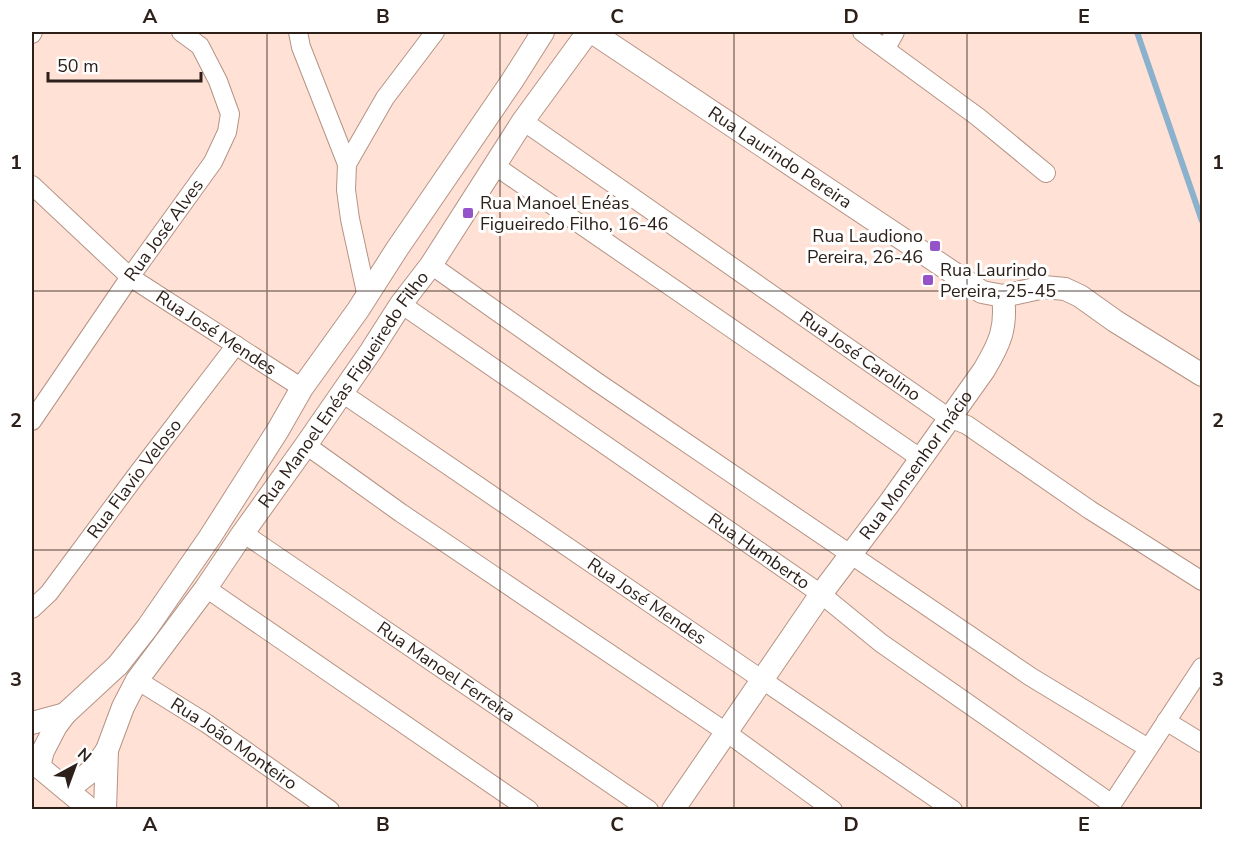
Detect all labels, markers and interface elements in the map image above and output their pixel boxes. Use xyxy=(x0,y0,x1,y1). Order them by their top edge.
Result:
text: A xyxy=(143,3,158,30)
text: B xyxy=(376,3,390,30)
text: C xyxy=(610,3,624,30)
text: D xyxy=(843,3,859,30)
text: E xyxy=(1078,3,1090,30)
scale bar xyxy=(48,45,201,83)
text: 50 m xyxy=(57,54,99,78)
street label: Rua Laurindo Pereira xyxy=(703,101,857,214)
text: 1 xyxy=(10,149,22,176)
text: 1 xyxy=(1212,149,1224,176)
street label: Rua José Alves xyxy=(119,174,209,286)
place label: Rua Manoel Enéas Figueiredo Filho, 16-46 xyxy=(480,191,668,236)
marker: Rua Manoel Enéas Figueiredo Filho, 16-46 xyxy=(461,206,475,220)
place label: Rua Laudiono Pereira, 26-46 xyxy=(807,224,923,269)
marker: Rua Laudiono Pereira, 26-46 xyxy=(928,239,942,253)
place label: Rua Laurindo Pereira, 25-45 xyxy=(940,258,1056,303)
street label: Rua Manoel Enéas Figueiredo Filho xyxy=(253,266,434,513)
marker: Rua Laurindo Pereira, 25-45 xyxy=(921,273,935,287)
street label: Rua José Mendes xyxy=(151,285,281,380)
street label: Rua José Carolino xyxy=(795,305,925,407)
street label: Rua Monsenhor Inácio xyxy=(854,385,978,545)
text: 2 xyxy=(10,407,22,434)
text: 2 xyxy=(1212,407,1224,434)
street label: Rua Flavio Veloso xyxy=(81,414,187,543)
street label: Rua Humberto xyxy=(703,508,815,595)
street label: Rua José Mendes xyxy=(583,552,711,650)
street label: Rua Manoel Ferreira xyxy=(372,616,520,727)
text: 3 xyxy=(10,666,22,693)
text: 3 xyxy=(1212,666,1224,693)
street label: Rua João Monteiro xyxy=(166,692,302,795)
north arrow xyxy=(45,736,105,796)
text: N xyxy=(72,743,96,768)
text: A xyxy=(143,811,158,838)
text: B xyxy=(376,811,390,838)
text: C xyxy=(610,811,624,838)
text: D xyxy=(843,811,859,838)
text: E xyxy=(1078,811,1090,838)

